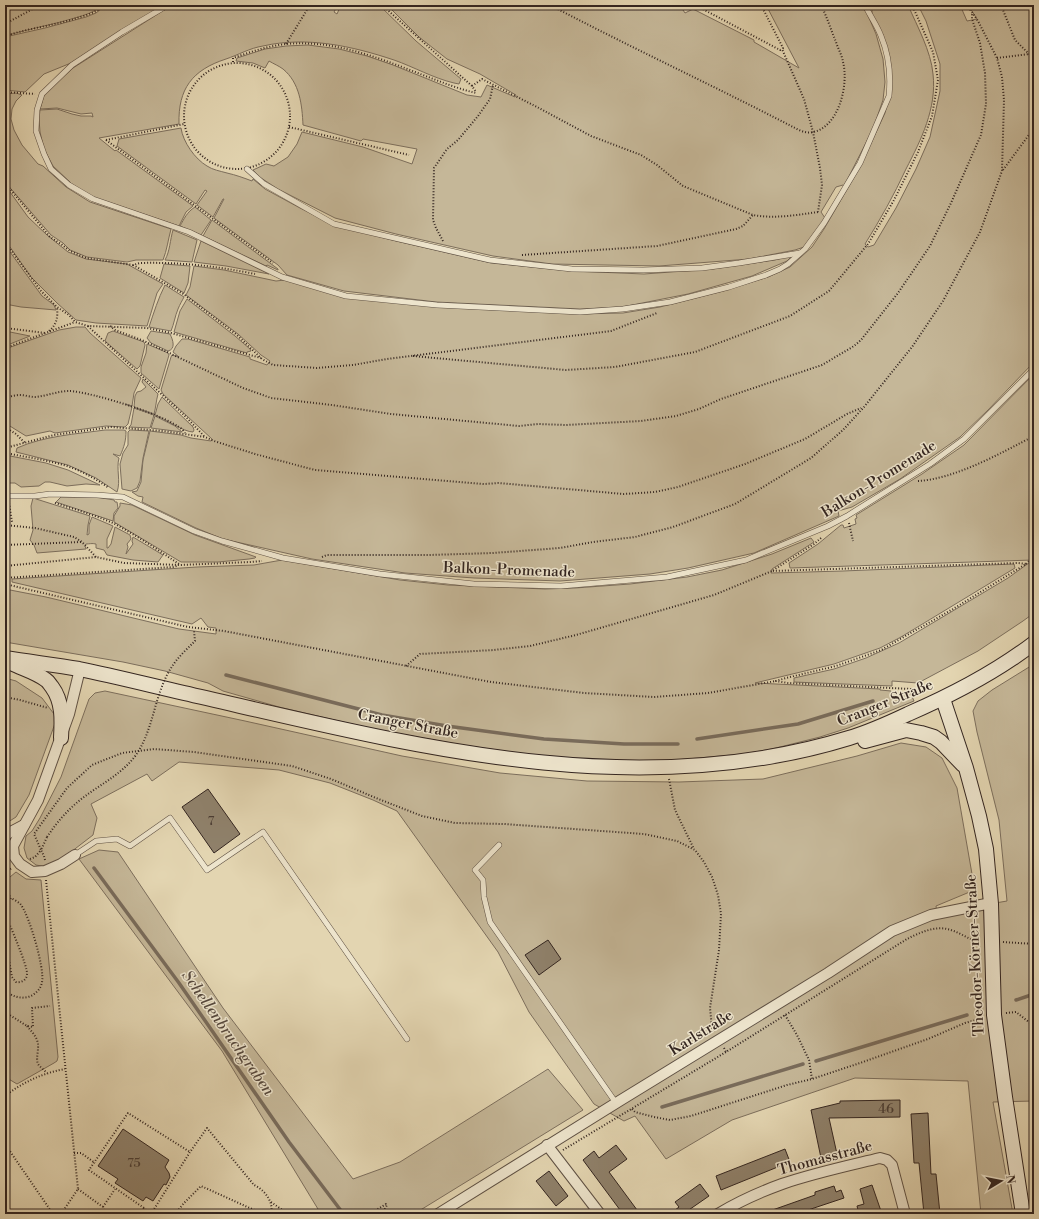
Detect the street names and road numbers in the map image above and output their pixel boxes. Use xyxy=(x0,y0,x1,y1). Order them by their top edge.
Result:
street label: Balkon-Promenade xyxy=(817,436,940,523)
street label: Balkon-Promenade xyxy=(442,558,575,582)
street label: Cranger Straße xyxy=(834,675,936,731)
street label: Cranger Straße xyxy=(356,705,460,743)
street label: Theodor-Körner-Straße xyxy=(961,874,989,1036)
street label: Karlstraße xyxy=(666,1006,736,1060)
street label: Thomasstraße xyxy=(776,1136,874,1180)

